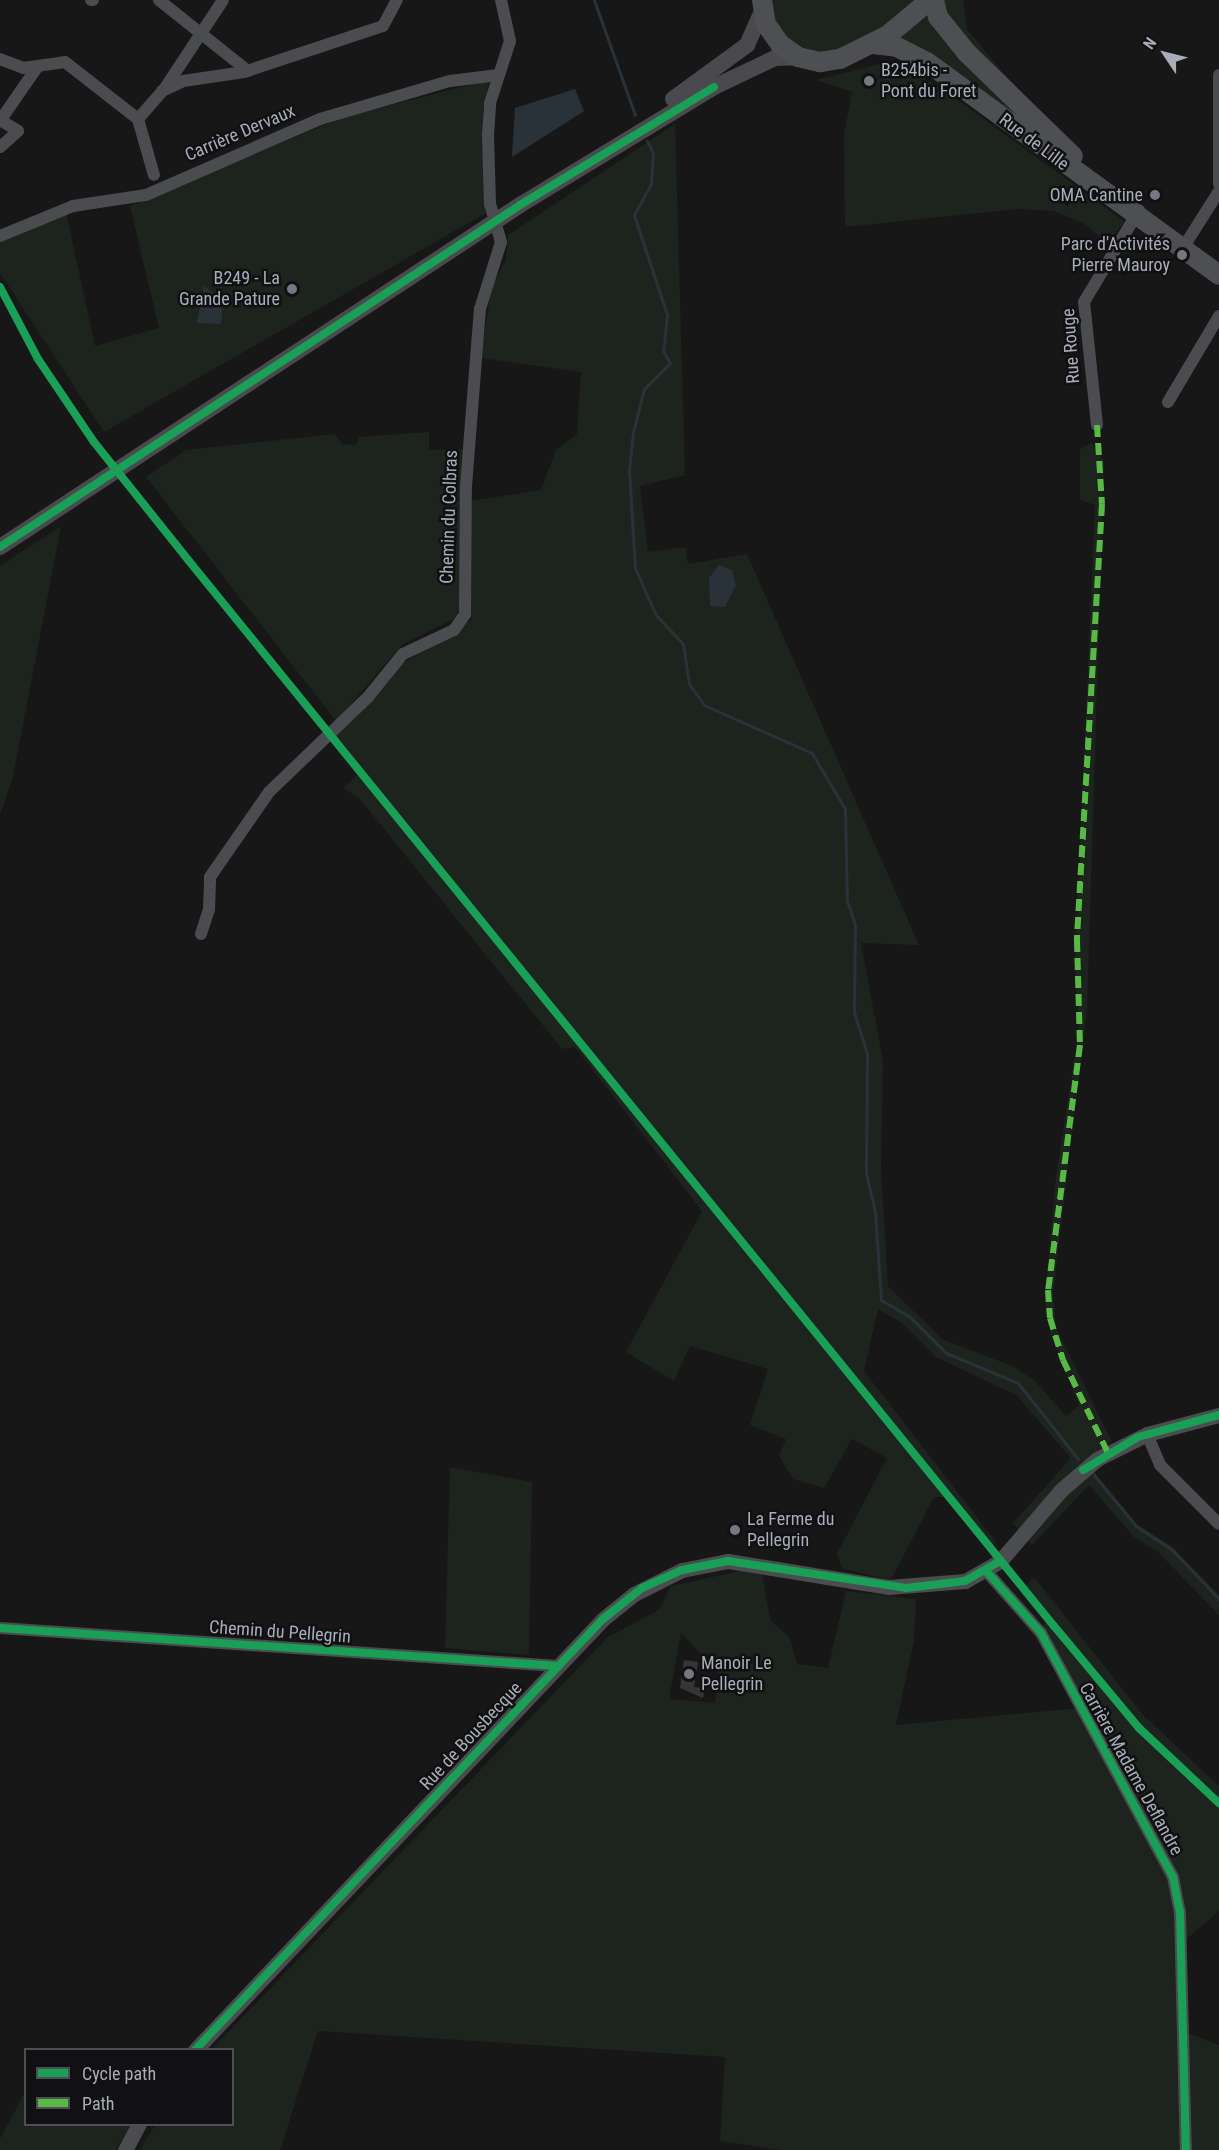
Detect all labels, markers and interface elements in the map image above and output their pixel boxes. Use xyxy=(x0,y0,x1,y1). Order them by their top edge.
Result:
north arrow xyxy=(1135,24,1195,84)
text: N xyxy=(1139,34,1160,53)
place label: B254bis - Pont du Foret xyxy=(881,60,976,103)
marker: B254bis - Pont du Foret xyxy=(862,74,876,88)
street label: Carrière Dervaux xyxy=(182,100,298,166)
street label: Rue de Lille xyxy=(995,109,1073,175)
place label: OMA Cantine xyxy=(1050,184,1143,206)
marker: OMA Cantine xyxy=(1148,188,1162,202)
place label: Parc d'Activités Pierre Mauroy xyxy=(1061,234,1170,276)
marker: Parc d'Activités Pierre Mauroy xyxy=(1175,248,1189,262)
place label: B249 - La Grande Pature xyxy=(179,268,280,310)
marker: B249 - La Grande Pature xyxy=(285,282,299,296)
street label: Rue Rouge xyxy=(1058,308,1084,384)
street label: Chemin du Colbras xyxy=(436,450,462,584)
place label: La Ferme du Pellegrin xyxy=(747,1509,834,1552)
marker: La Ferme du Pellegrin xyxy=(728,1523,742,1537)
street label: Chemin du Pellegrin xyxy=(209,1616,351,1648)
place label: Manoir Le Pellegrin xyxy=(701,1653,772,1696)
marker: Manoir Le Pellegrin xyxy=(682,1667,696,1681)
street label: Rue de Bousbecque xyxy=(415,1677,527,1795)
street label: Carrière Madame Deflandre xyxy=(1075,1679,1187,1859)
legend xyxy=(24,2048,234,2126)
text: Cycle path xyxy=(82,2063,156,2084)
text: Path xyxy=(82,2093,115,2114)

